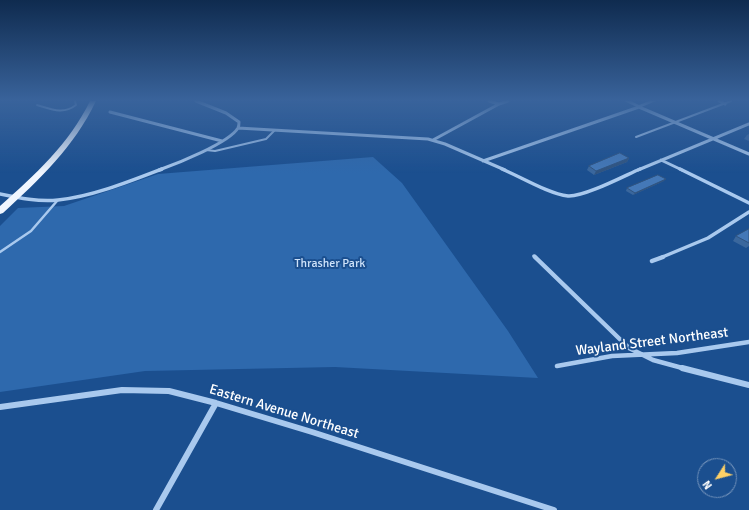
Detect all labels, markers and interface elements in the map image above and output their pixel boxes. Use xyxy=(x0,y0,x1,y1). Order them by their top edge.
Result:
park label: Thrasher Park xyxy=(295,257,365,271)
street label: Wayland Street Northeast xyxy=(575,324,729,360)
street label: Eastern Avenue Northeast xyxy=(207,381,361,443)
north arrow xyxy=(697,458,737,498)
text: N xyxy=(700,478,715,492)

